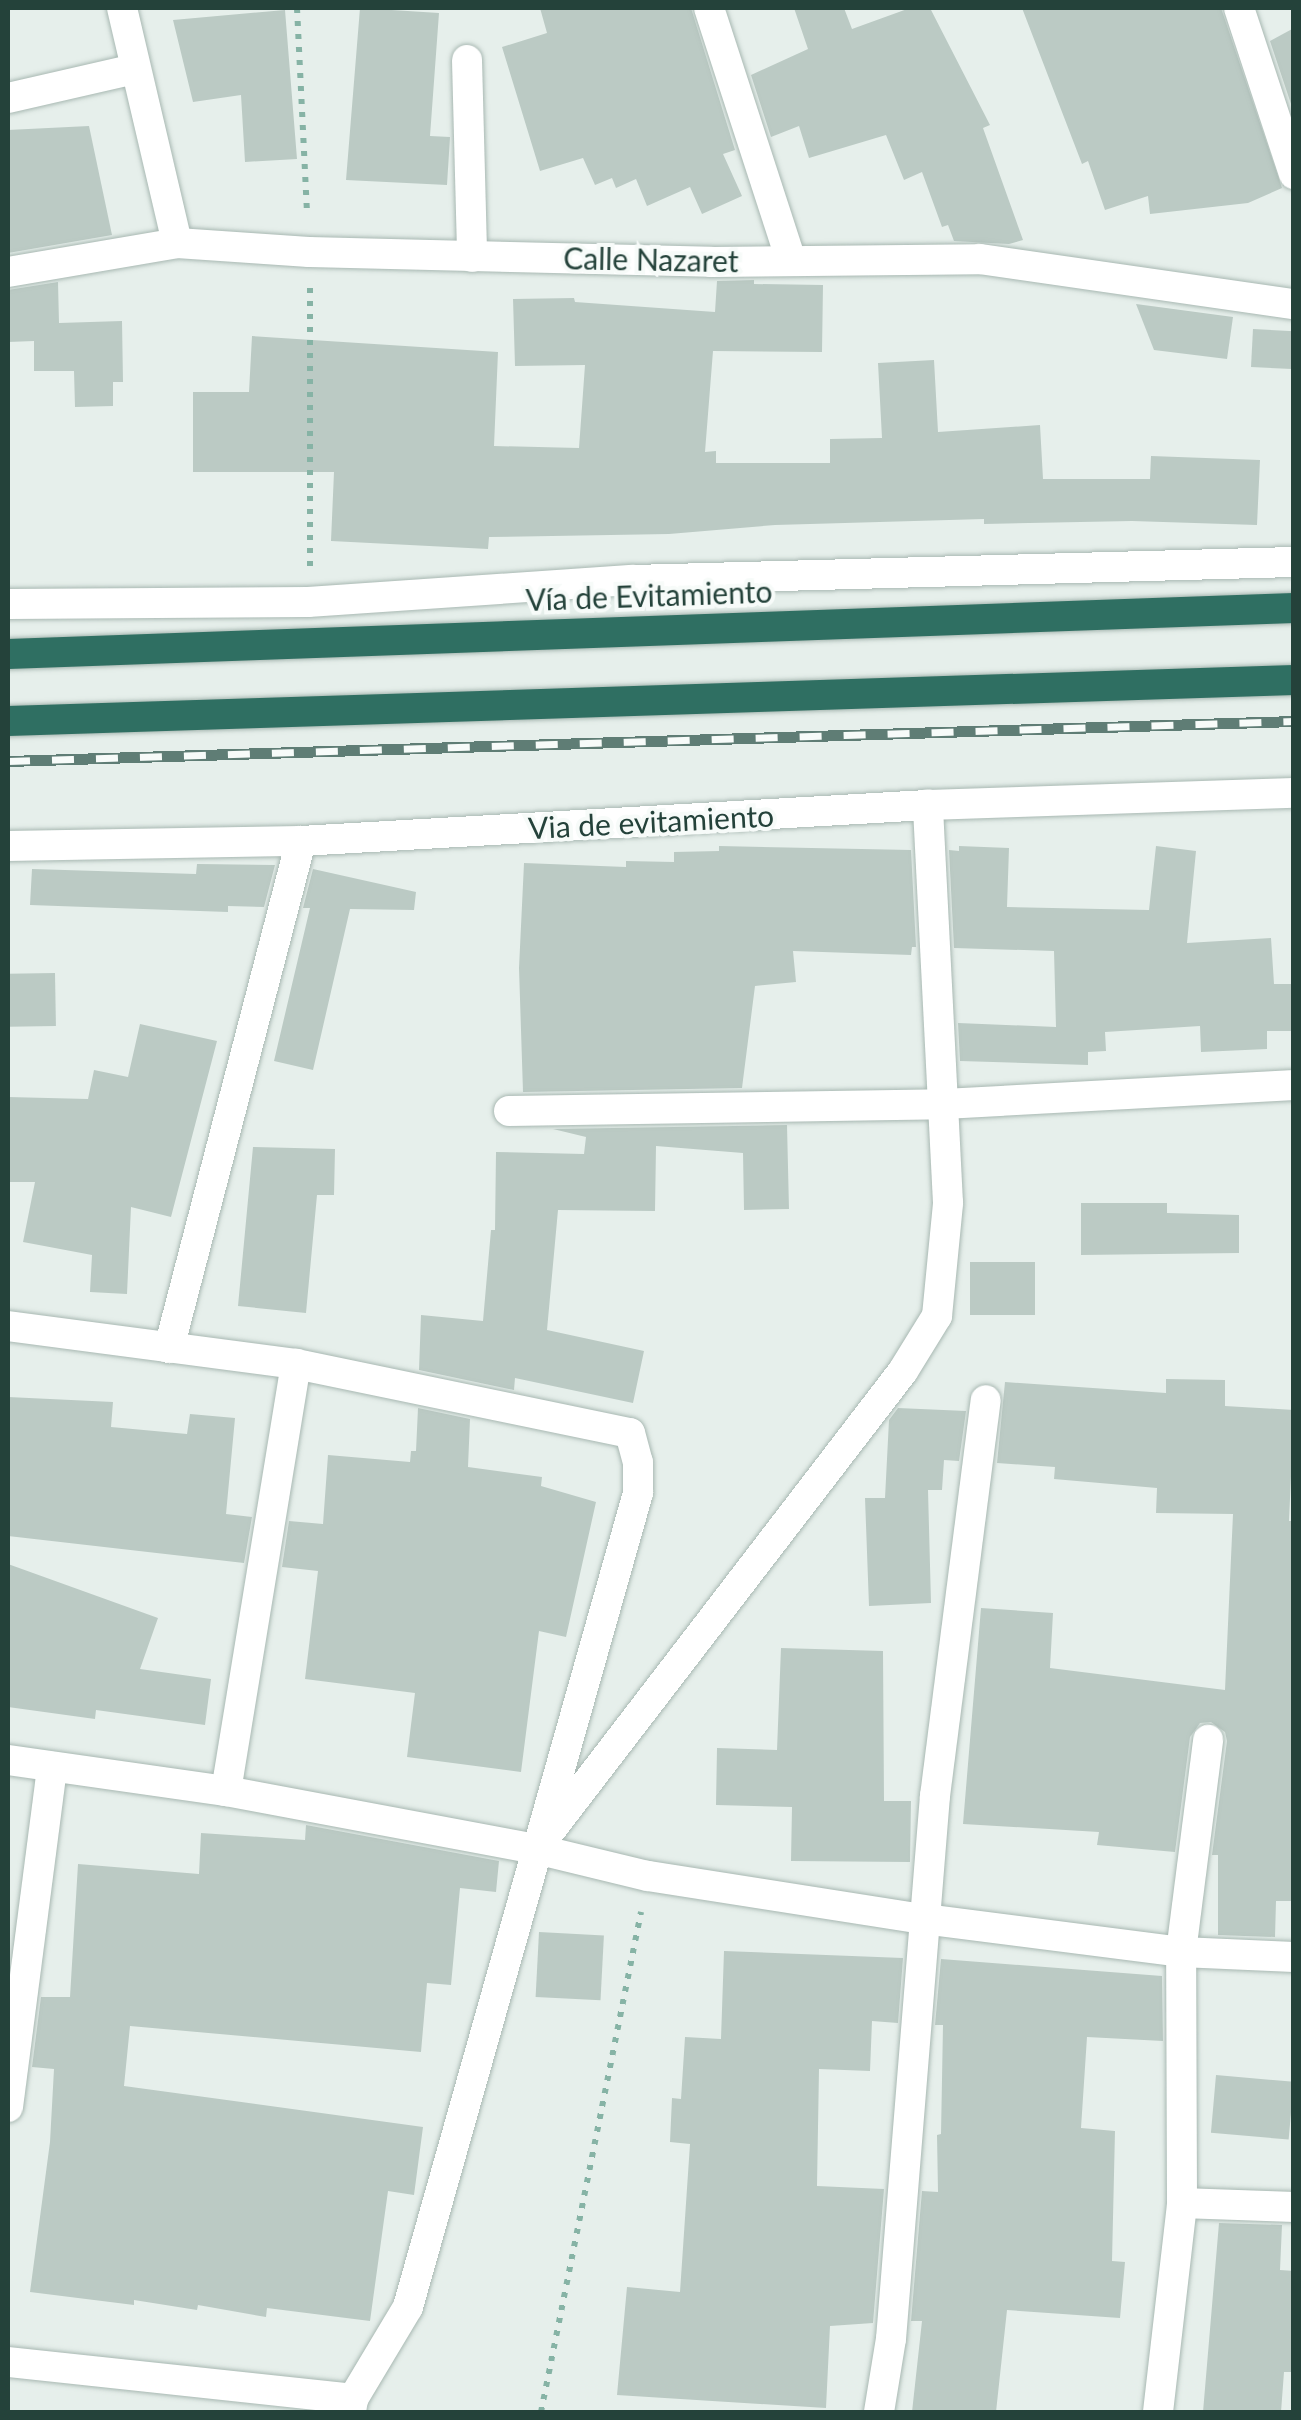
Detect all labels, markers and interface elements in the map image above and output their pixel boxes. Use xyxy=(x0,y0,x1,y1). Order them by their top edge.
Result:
street label: Calle Nazaret xyxy=(563,239,739,279)
street label: Vía de Evitamiento xyxy=(525,573,773,617)
street label: Via de evitamiento xyxy=(527,797,775,845)

